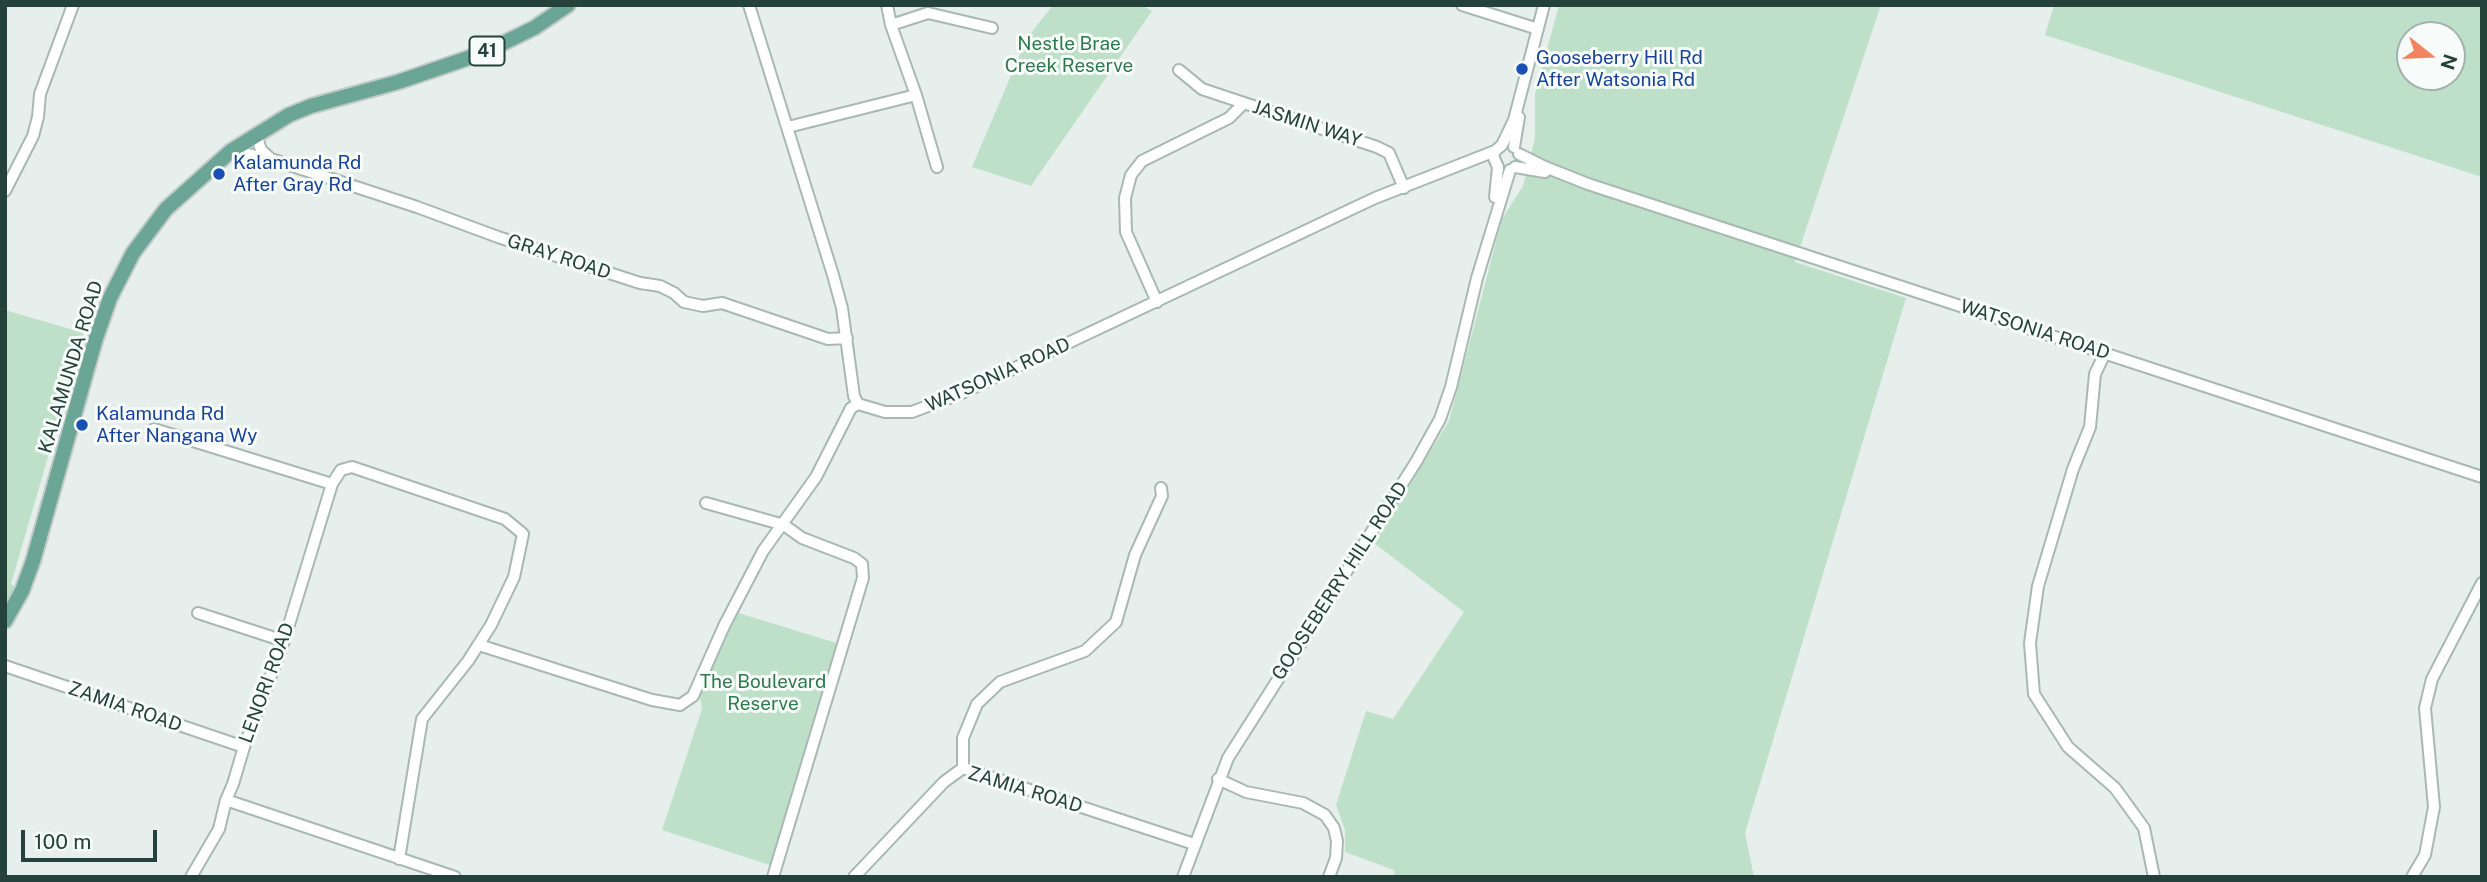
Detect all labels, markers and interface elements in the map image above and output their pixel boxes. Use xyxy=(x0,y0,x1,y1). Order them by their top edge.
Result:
north arrow xyxy=(2396,21,2466,91)
park label: Nestle Brae Creek Reserve xyxy=(1005,33,1133,77)
road number: 41 xyxy=(470,36,504,66)
place label: Gooseberry Hill Rd After Watsonia Rd xyxy=(1536,47,1703,91)
text: N xyxy=(2436,51,2462,72)
marker: Gooseberry Hill Rd After Watsonia Rd xyxy=(1514,61,1530,77)
street label: JASMIN WAY xyxy=(1250,96,1364,152)
place label: Kalamunda Rd After Gray Rd xyxy=(233,152,361,196)
marker: Kalamunda Rd After Gray Rd xyxy=(211,166,227,182)
street label: GRAY ROAD xyxy=(504,230,614,284)
street label: KALAMUNDA ROAD xyxy=(34,278,108,456)
street label: WATSONIA ROAD xyxy=(1957,295,2113,365)
street label: WATSONIA ROAD xyxy=(922,333,1074,417)
place label: Kalamunda Rd After Nangana Wy xyxy=(96,403,258,447)
marker: Kalamunda Rd After Nangana Wy xyxy=(74,417,90,433)
street label: GOOSEBERRY HILL ROAD xyxy=(1267,478,1413,684)
street label: LENORI ROAD xyxy=(235,620,299,746)
park label: The Boulevard Reserve xyxy=(700,671,826,715)
street label: ZAMIA ROAD xyxy=(65,677,185,737)
street label: ZAMIA ROAD xyxy=(965,762,1085,818)
scale bar xyxy=(24,816,161,860)
text: 100 m xyxy=(34,829,91,854)

